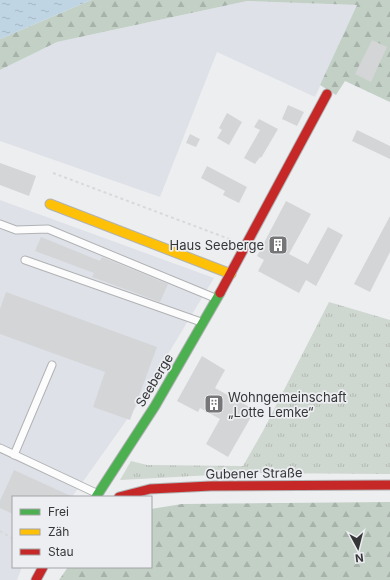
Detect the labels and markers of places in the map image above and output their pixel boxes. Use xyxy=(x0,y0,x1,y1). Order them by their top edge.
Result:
building icon: Haus Seeberge xyxy=(267,234,289,256)
place label: Haus Seeberge xyxy=(170,237,264,253)
place label: Wohngemeinschaft „Lotte Lemke“ xyxy=(228,389,347,420)
building icon: Wohngemeinschaft „Lotte Lemke“ xyxy=(203,393,225,415)

